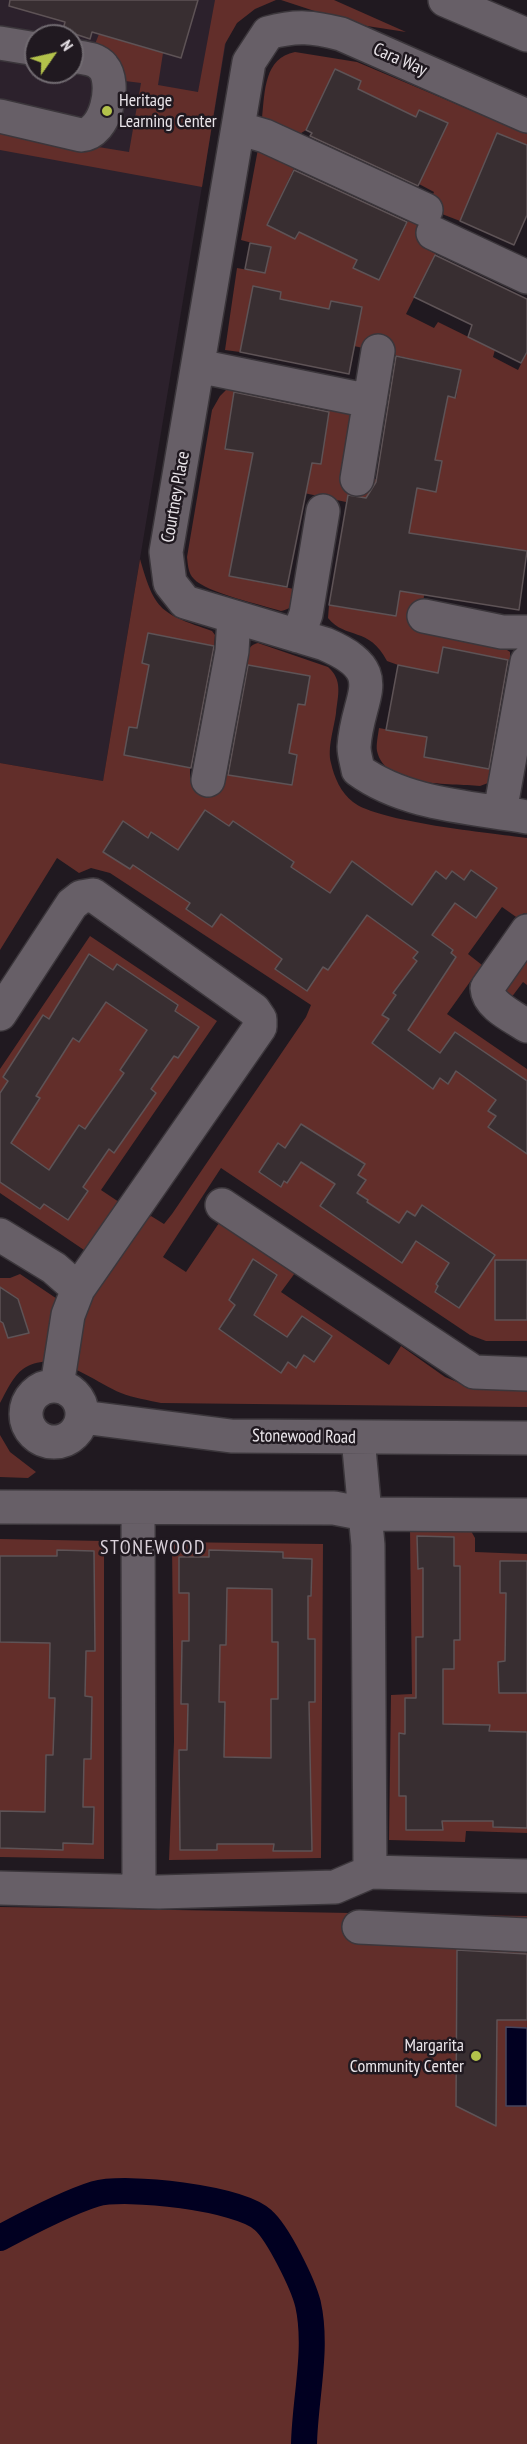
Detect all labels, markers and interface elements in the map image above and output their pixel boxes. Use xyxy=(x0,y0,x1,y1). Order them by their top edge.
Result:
north arrow xyxy=(24,24,84,84)
text: N xyxy=(57,36,78,54)
street label: Cara Way xyxy=(370,39,430,81)
place label: Heritage Learning Center xyxy=(119,90,217,132)
marker: Heritage Learning Center xyxy=(100,104,114,118)
street label: Courtney Place xyxy=(157,450,195,544)
street label: Stonewood Road xyxy=(252,1425,356,1449)
district label: STONEWOOD xyxy=(100,1536,206,1560)
place label: Margarita Community Center xyxy=(350,2035,464,2078)
marker: Margarita Community Center xyxy=(469,2049,483,2063)

